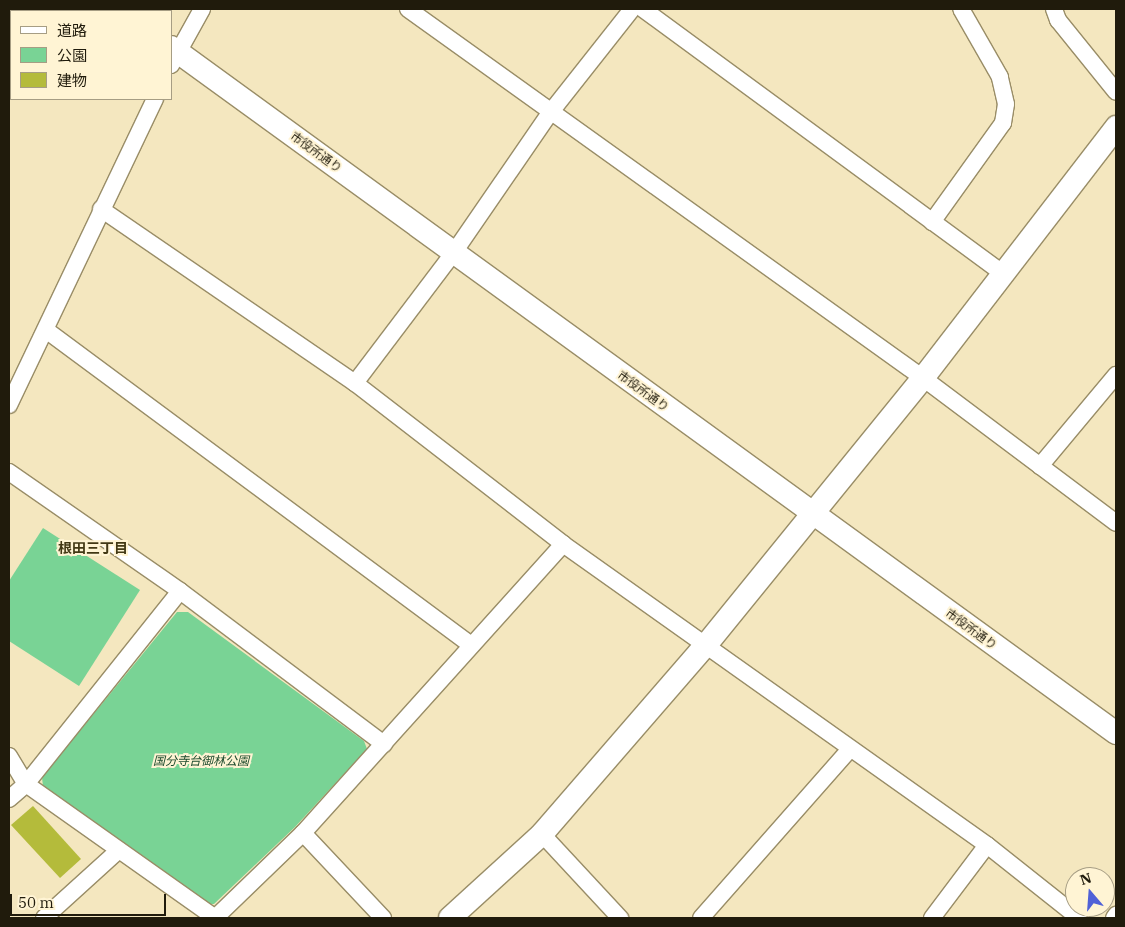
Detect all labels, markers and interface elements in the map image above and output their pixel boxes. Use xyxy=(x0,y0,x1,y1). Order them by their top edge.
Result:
legend xyxy=(10,10,172,100)
text: 道路 xyxy=(57,21,87,40)
text: 公園 xyxy=(57,46,87,65)
text: 建物 xyxy=(57,71,87,90)
street label: 市役所通り xyxy=(287,129,345,175)
street label: 市役所通り xyxy=(614,368,672,414)
district label: 根田三丁目 xyxy=(58,540,128,556)
street label: 市役所通り xyxy=(942,606,1000,652)
park label: 国分寺台御林公園 xyxy=(153,754,249,768)
north arrow xyxy=(1065,867,1115,917)
text: N xyxy=(1078,868,1094,889)
scale bar xyxy=(12,884,169,916)
text: 50 m xyxy=(18,893,54,912)

